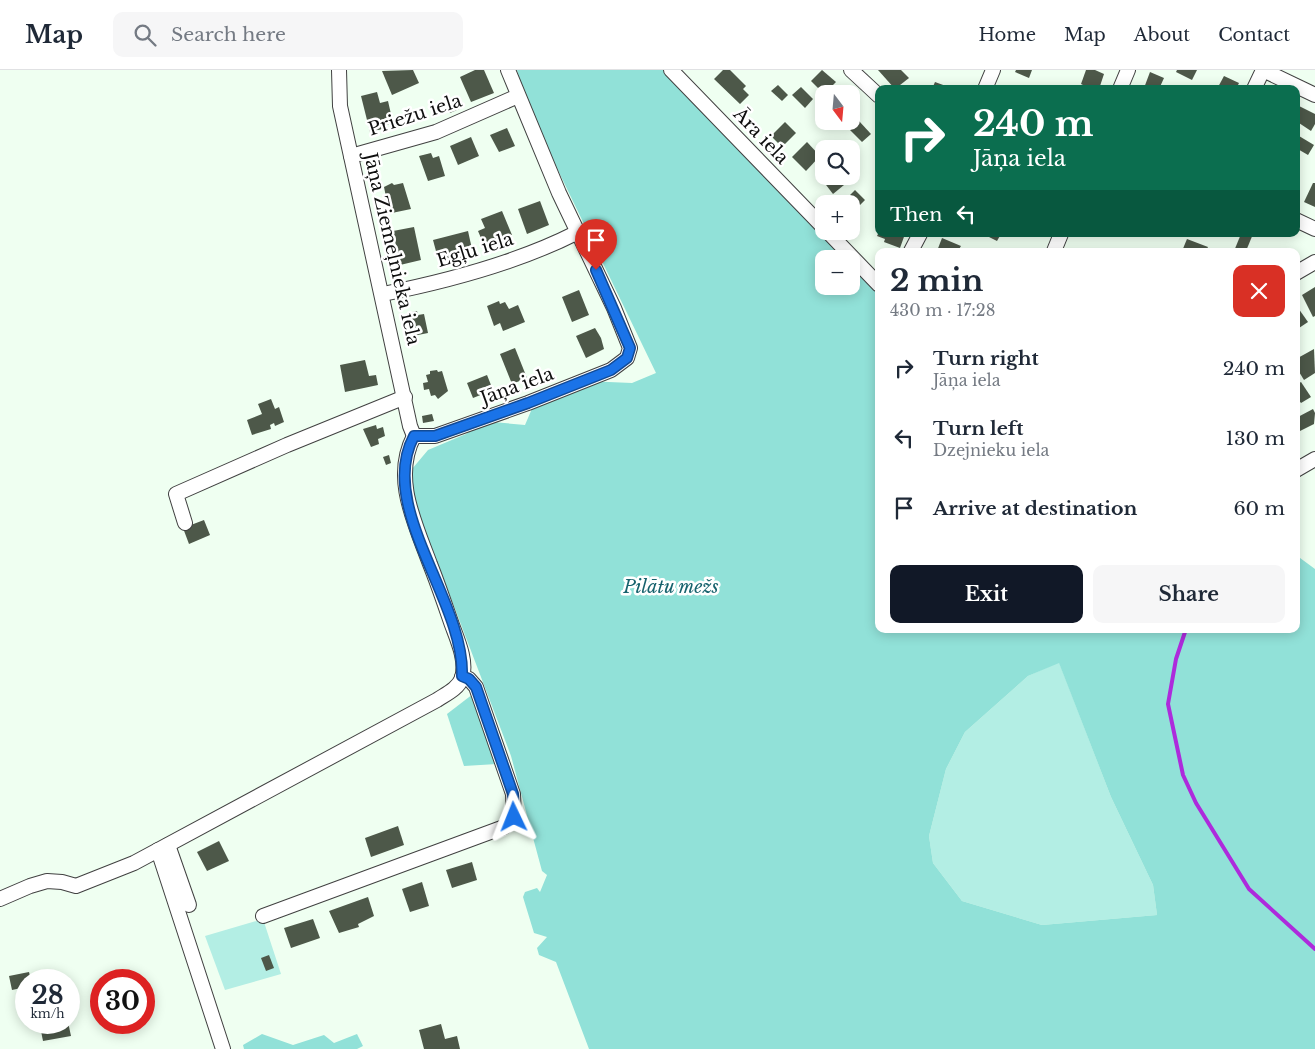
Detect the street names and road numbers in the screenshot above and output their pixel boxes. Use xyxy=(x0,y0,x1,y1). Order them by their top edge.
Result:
street label: Priežu iela xyxy=(366,90,465,140)
street label: Āra iela xyxy=(728,103,793,169)
street label: Jāņa Ziemeļnieka iela xyxy=(359,149,425,347)
street label: Egļu iela xyxy=(434,228,516,272)
street label: Jāņa iela xyxy=(476,363,557,410)

